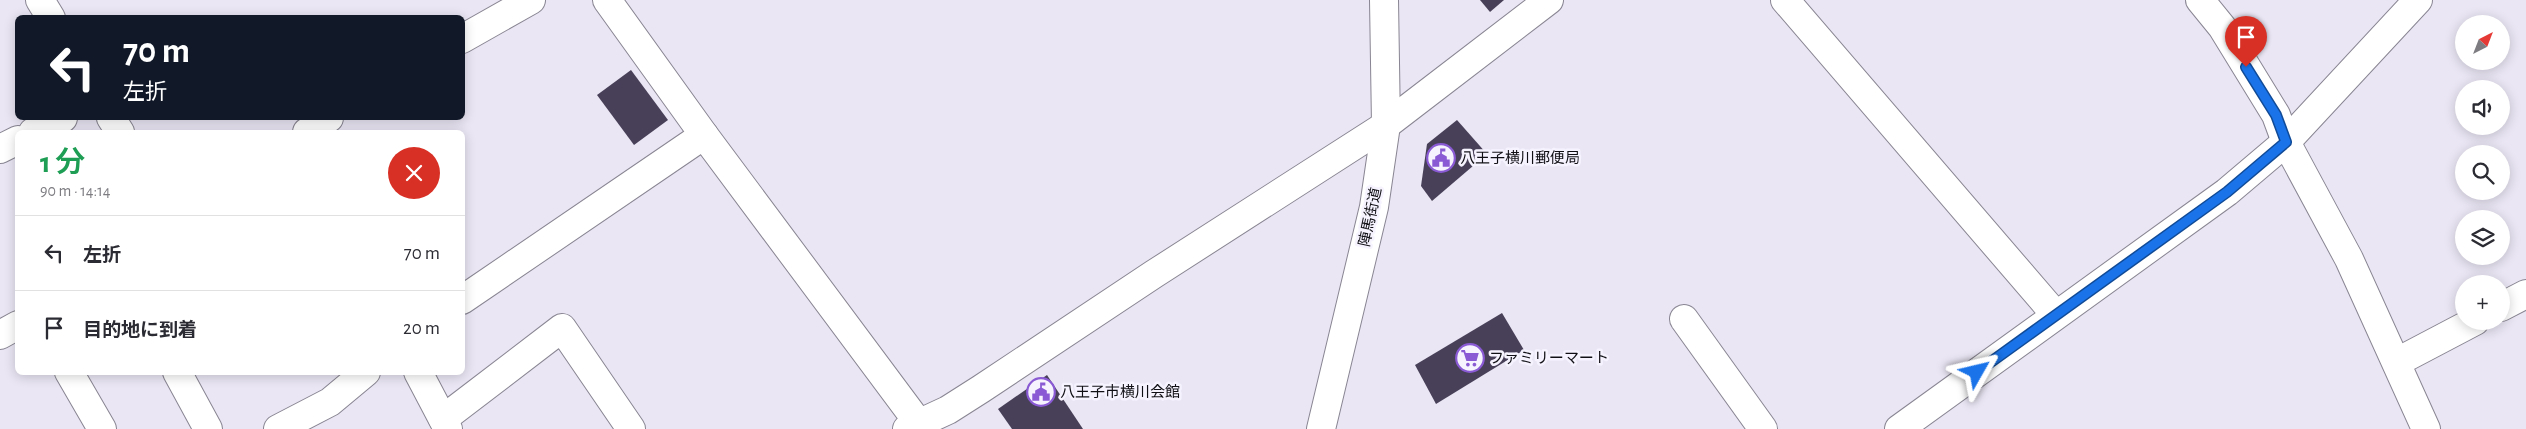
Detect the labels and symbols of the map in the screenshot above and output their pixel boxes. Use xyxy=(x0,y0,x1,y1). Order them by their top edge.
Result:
north arrow xyxy=(2455,15,2510,70)
pin xyxy=(2225,16,2267,67)
public building icon: 八王子横川郵便局 xyxy=(1426,143,1456,173)
place label: 八王子横川郵便局 xyxy=(1460,150,1580,166)
street label: 陣馬街道 xyxy=(1356,186,1384,248)
supermarket icon: ファミリーマート xyxy=(1455,343,1485,373)
position arrow xyxy=(1950,345,2002,397)
place label: ファミリーマート xyxy=(1489,351,1609,366)
public building icon: 八王子市横川会館 xyxy=(1026,377,1056,407)
place label: 八王子市横川会館 xyxy=(1060,384,1180,400)

